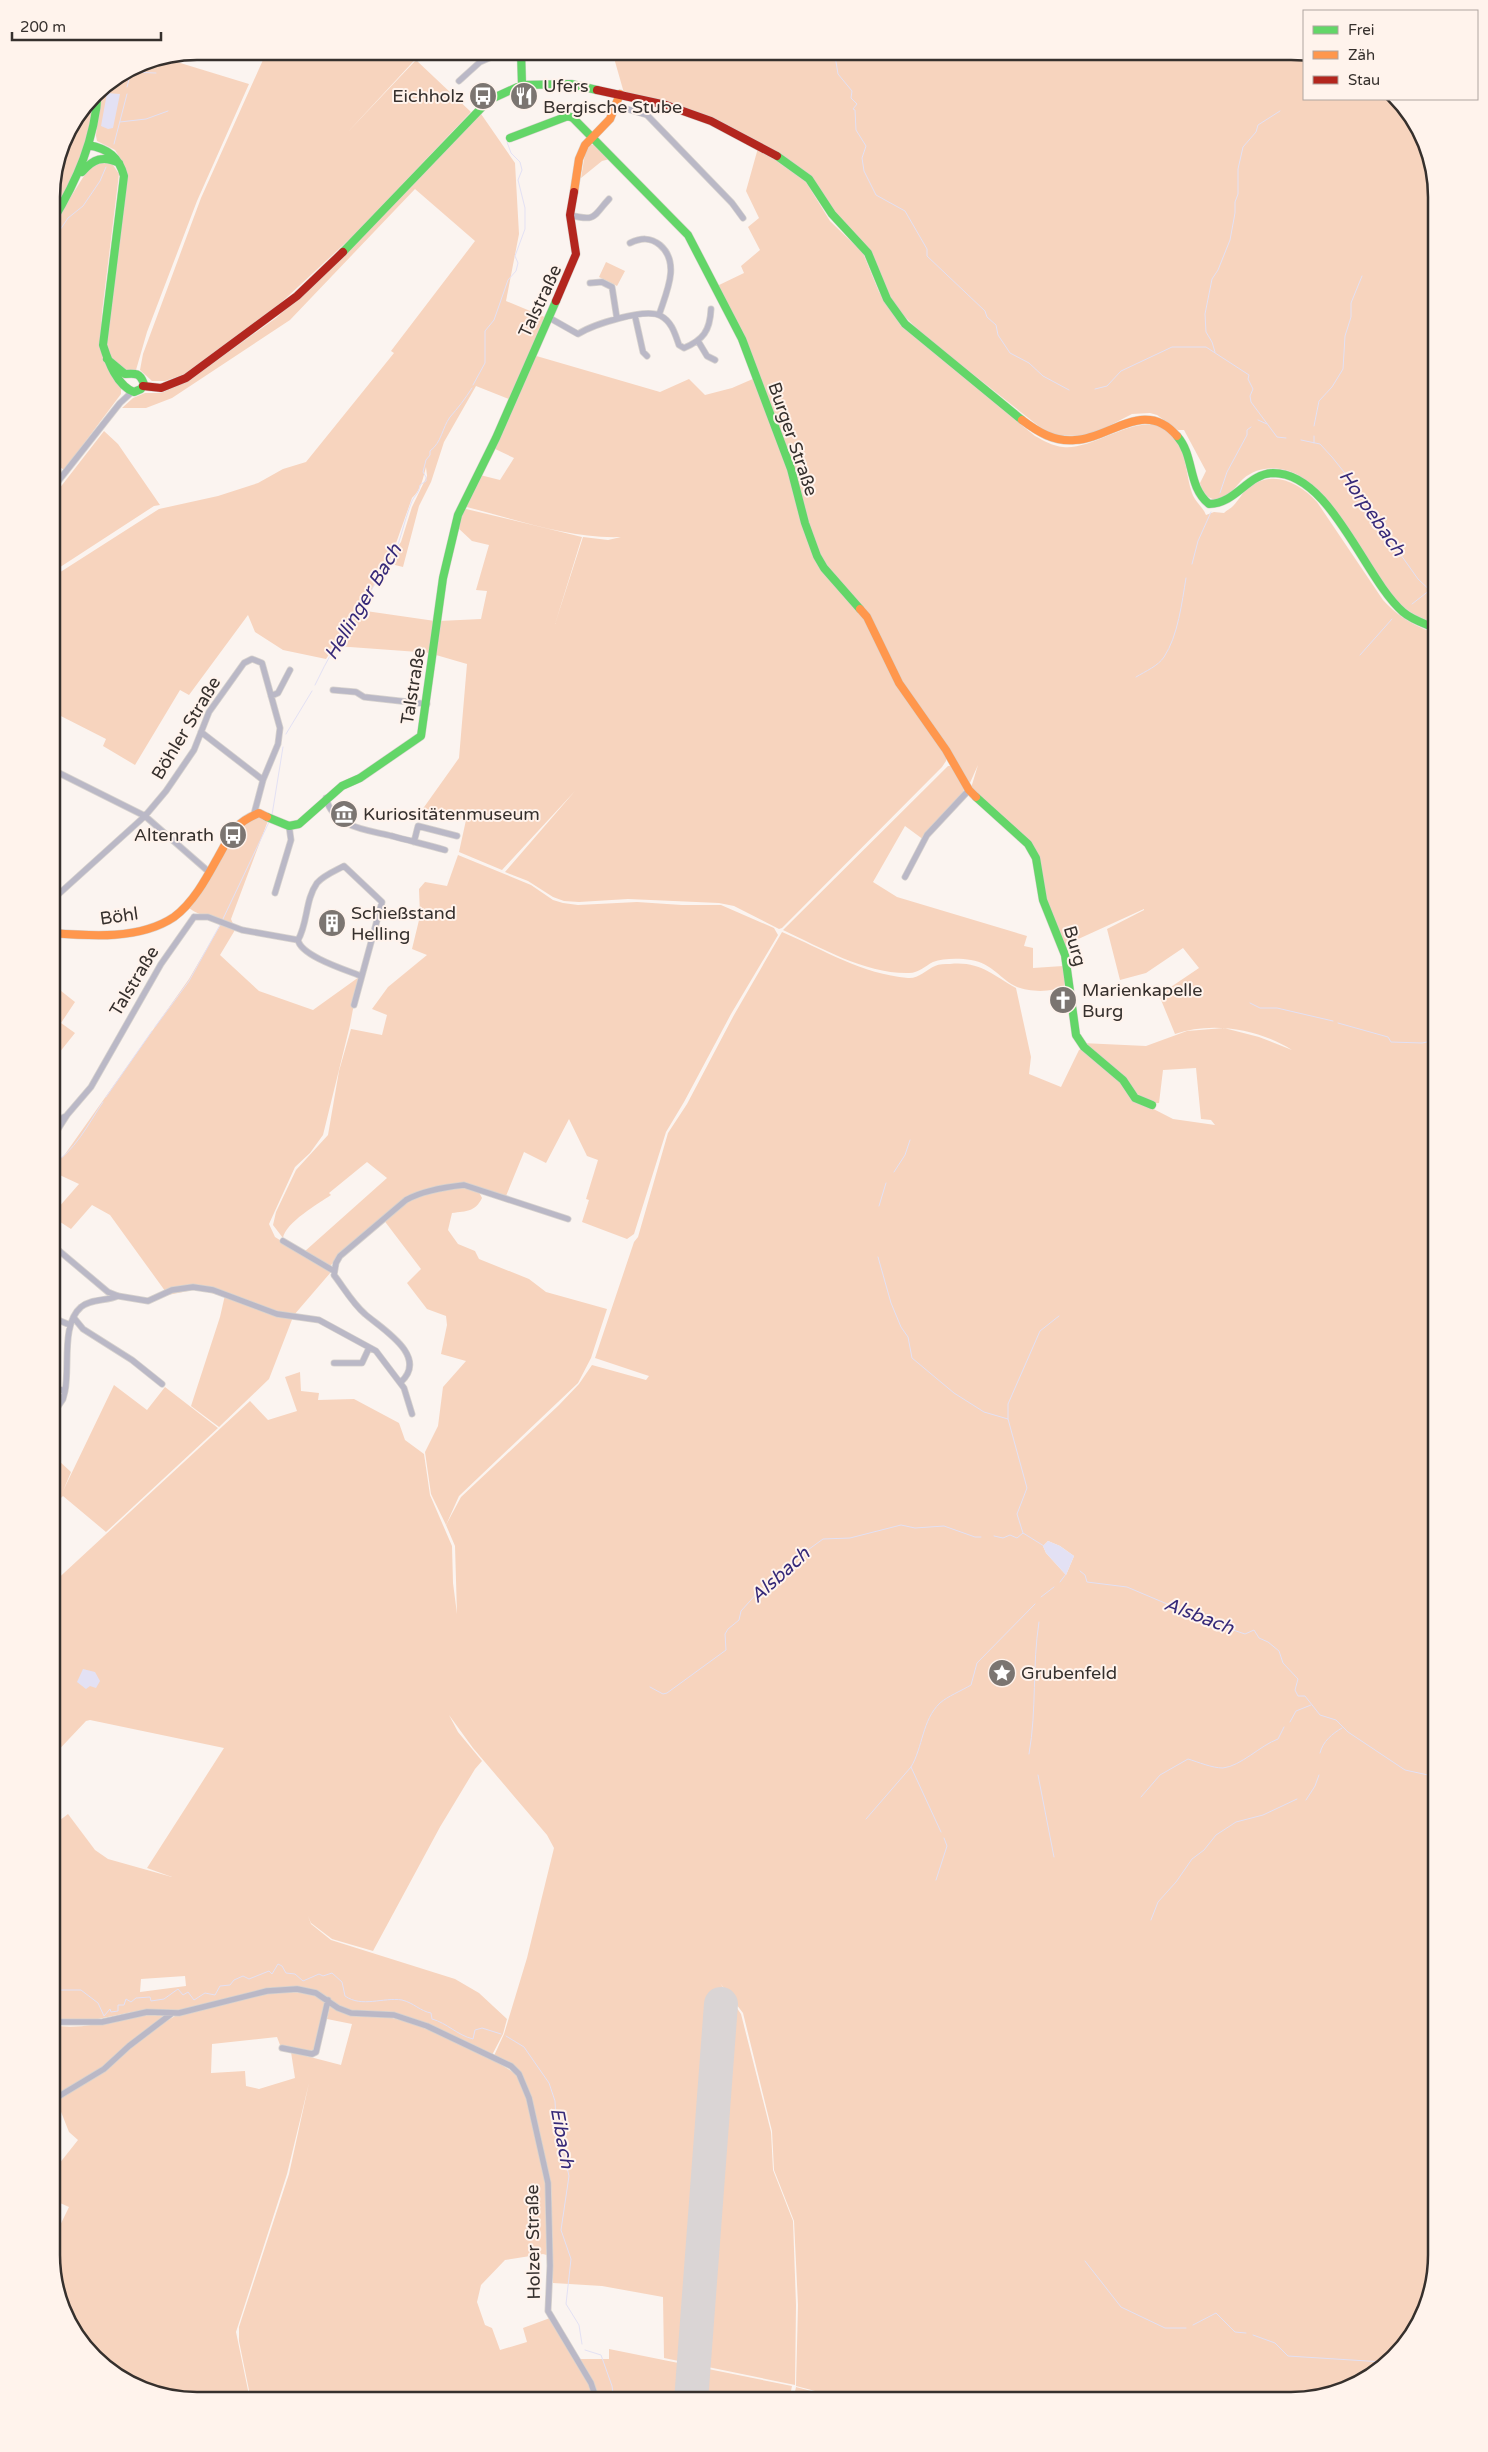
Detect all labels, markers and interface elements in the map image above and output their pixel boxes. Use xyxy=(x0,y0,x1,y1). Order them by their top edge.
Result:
scale bar xyxy=(12,10,161,42)
legend xyxy=(1303,10,1478,100)
text: 200 m xyxy=(20,18,66,36)
text: Frei xyxy=(1348,21,1374,39)
text: Zäh xyxy=(1348,46,1375,64)
text: Stau xyxy=(1348,71,1380,89)
place label: Ufers Bergische Stube xyxy=(543,75,682,118)
bus stop icon: Eichholz xyxy=(468,81,498,111)
restaurant icon: Ufers Bergische Stube xyxy=(509,81,539,111)
place label: Eichholz xyxy=(392,85,464,107)
street label: Talstraße xyxy=(514,261,566,341)
street label: Burger Straße xyxy=(763,379,823,499)
water label: Horpebach xyxy=(1334,466,1410,561)
water label: Hellinger Bach xyxy=(320,540,406,664)
street label: Talstraße xyxy=(396,646,430,726)
street label: Böhler Straße xyxy=(147,673,225,783)
museum icon: Kuriositätenmuseum xyxy=(329,799,359,829)
place label: Kuriositätenmuseum xyxy=(363,803,540,825)
bus stop icon: Altenrath xyxy=(218,820,248,850)
place label: Altenrath xyxy=(134,824,214,846)
street label: Böhl xyxy=(98,902,140,930)
place label: Schießstand Helling xyxy=(351,902,456,945)
building icon: Schießstand Helling xyxy=(317,908,347,938)
street label: Burg xyxy=(1059,923,1091,969)
street label: Talstraße xyxy=(105,942,163,1020)
place label: Marienkapelle Burg xyxy=(1082,979,1202,1022)
church icon: Marienkapelle Burg xyxy=(1048,985,1078,1015)
water label: Alsbach xyxy=(746,1542,815,1607)
water label: Alsbach xyxy=(1161,1593,1237,1639)
place icon: Grubenfeld xyxy=(987,1658,1017,1688)
place label: Grubenfeld xyxy=(1021,1662,1117,1684)
water label: Eibach xyxy=(546,2106,578,2170)
street label: Holzer Straße xyxy=(521,2184,545,2300)

